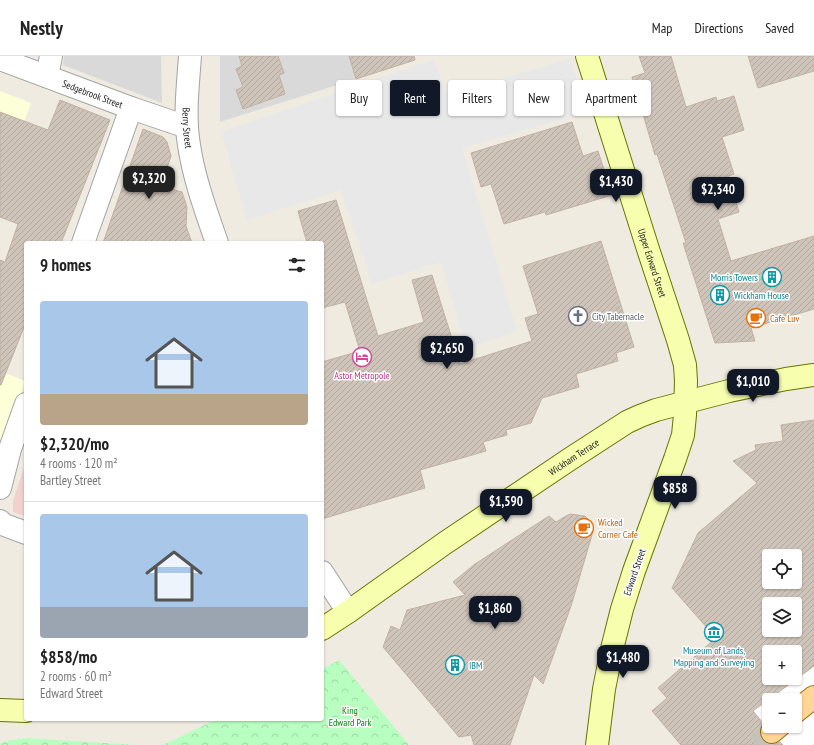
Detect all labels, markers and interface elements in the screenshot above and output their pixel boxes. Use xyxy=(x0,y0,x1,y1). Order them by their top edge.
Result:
text: Nestly xyxy=(20,16,63,40)
text: Map xyxy=(652,19,672,37)
text: Directions xyxy=(694,19,743,37)
text: Saved xyxy=(765,19,794,37)
street label: Sedgebrook Street xyxy=(61,77,125,111)
chip: Buy xyxy=(336,80,382,116)
chip: Rent xyxy=(390,80,440,116)
chip: Filters xyxy=(448,80,506,116)
chip: New xyxy=(514,80,564,116)
chip: Apartment xyxy=(572,80,651,116)
street label: Berry Street xyxy=(180,107,195,149)
pin: $2,320 xyxy=(116,166,182,200)
pin: $1,430 xyxy=(583,169,649,203)
text: $2,320 xyxy=(132,170,166,187)
text: $1,430 xyxy=(599,173,633,190)
pin: $2,340 xyxy=(685,177,751,211)
text: $2,340 xyxy=(701,181,735,198)
street label: Upper Edward Street xyxy=(635,227,670,299)
text: 9 homes xyxy=(40,254,91,276)
icon: filters xyxy=(286,254,308,276)
building icon: Morris Towers xyxy=(761,266,783,288)
place label: Morris Towers xyxy=(711,271,759,284)
building icon: Wickham House xyxy=(709,284,731,306)
place label: Wickham House xyxy=(734,289,789,302)
church icon: City Tabernacle xyxy=(567,305,589,327)
cafe icon: Cafe Luv xyxy=(745,307,767,329)
place label: City Tabernacle xyxy=(592,310,644,323)
place label: Cafe Luv xyxy=(770,312,800,325)
icon: home xyxy=(138,327,210,399)
pin: $2,650 xyxy=(414,336,480,370)
text: $2,650 xyxy=(430,340,464,357)
hotel icon: Astor Metropole xyxy=(351,346,373,368)
place label: Astor Metropole xyxy=(334,369,390,382)
pin: $1,010 xyxy=(720,369,786,403)
text: $1,010 xyxy=(736,373,770,390)
text: $2,320/mo xyxy=(40,433,109,455)
street label: Wickham Terrace xyxy=(546,436,602,479)
text: 4 rooms · 120 m² xyxy=(40,455,118,472)
text: Bartley Street xyxy=(40,472,101,489)
pin: $858 xyxy=(651,476,699,510)
text: $858 xyxy=(663,480,687,497)
pin: $1,590 xyxy=(473,489,539,523)
text: $1,590 xyxy=(489,493,523,510)
place label: Wicked Corner Cafe xyxy=(598,516,638,541)
cafe icon: Wicked Corner Cafe xyxy=(573,517,595,539)
icon: home xyxy=(138,540,210,612)
street label: Edward Street xyxy=(620,547,649,597)
map controls xyxy=(762,549,802,733)
button: locate xyxy=(762,549,802,589)
pin: $1,860 xyxy=(462,596,528,630)
button: layers xyxy=(762,597,802,637)
text: $1,860 xyxy=(478,600,512,617)
museum icon: Museum of Lands, Mapping and Surveying xyxy=(703,621,725,643)
place label: Museum of Lands, Mapping and Surveying xyxy=(674,644,754,669)
pin: $1,480 xyxy=(590,645,656,679)
button: + xyxy=(762,645,802,685)
text: $858/mo xyxy=(40,646,97,668)
text: $1,480 xyxy=(606,649,640,666)
building icon: IBM xyxy=(444,654,466,676)
place label: IBM xyxy=(469,659,482,672)
text: 2 rooms · 60 m² xyxy=(40,668,112,685)
text: Edward Street xyxy=(40,685,103,702)
button: − xyxy=(762,693,802,733)
park label: King Edward Park xyxy=(329,704,371,729)

